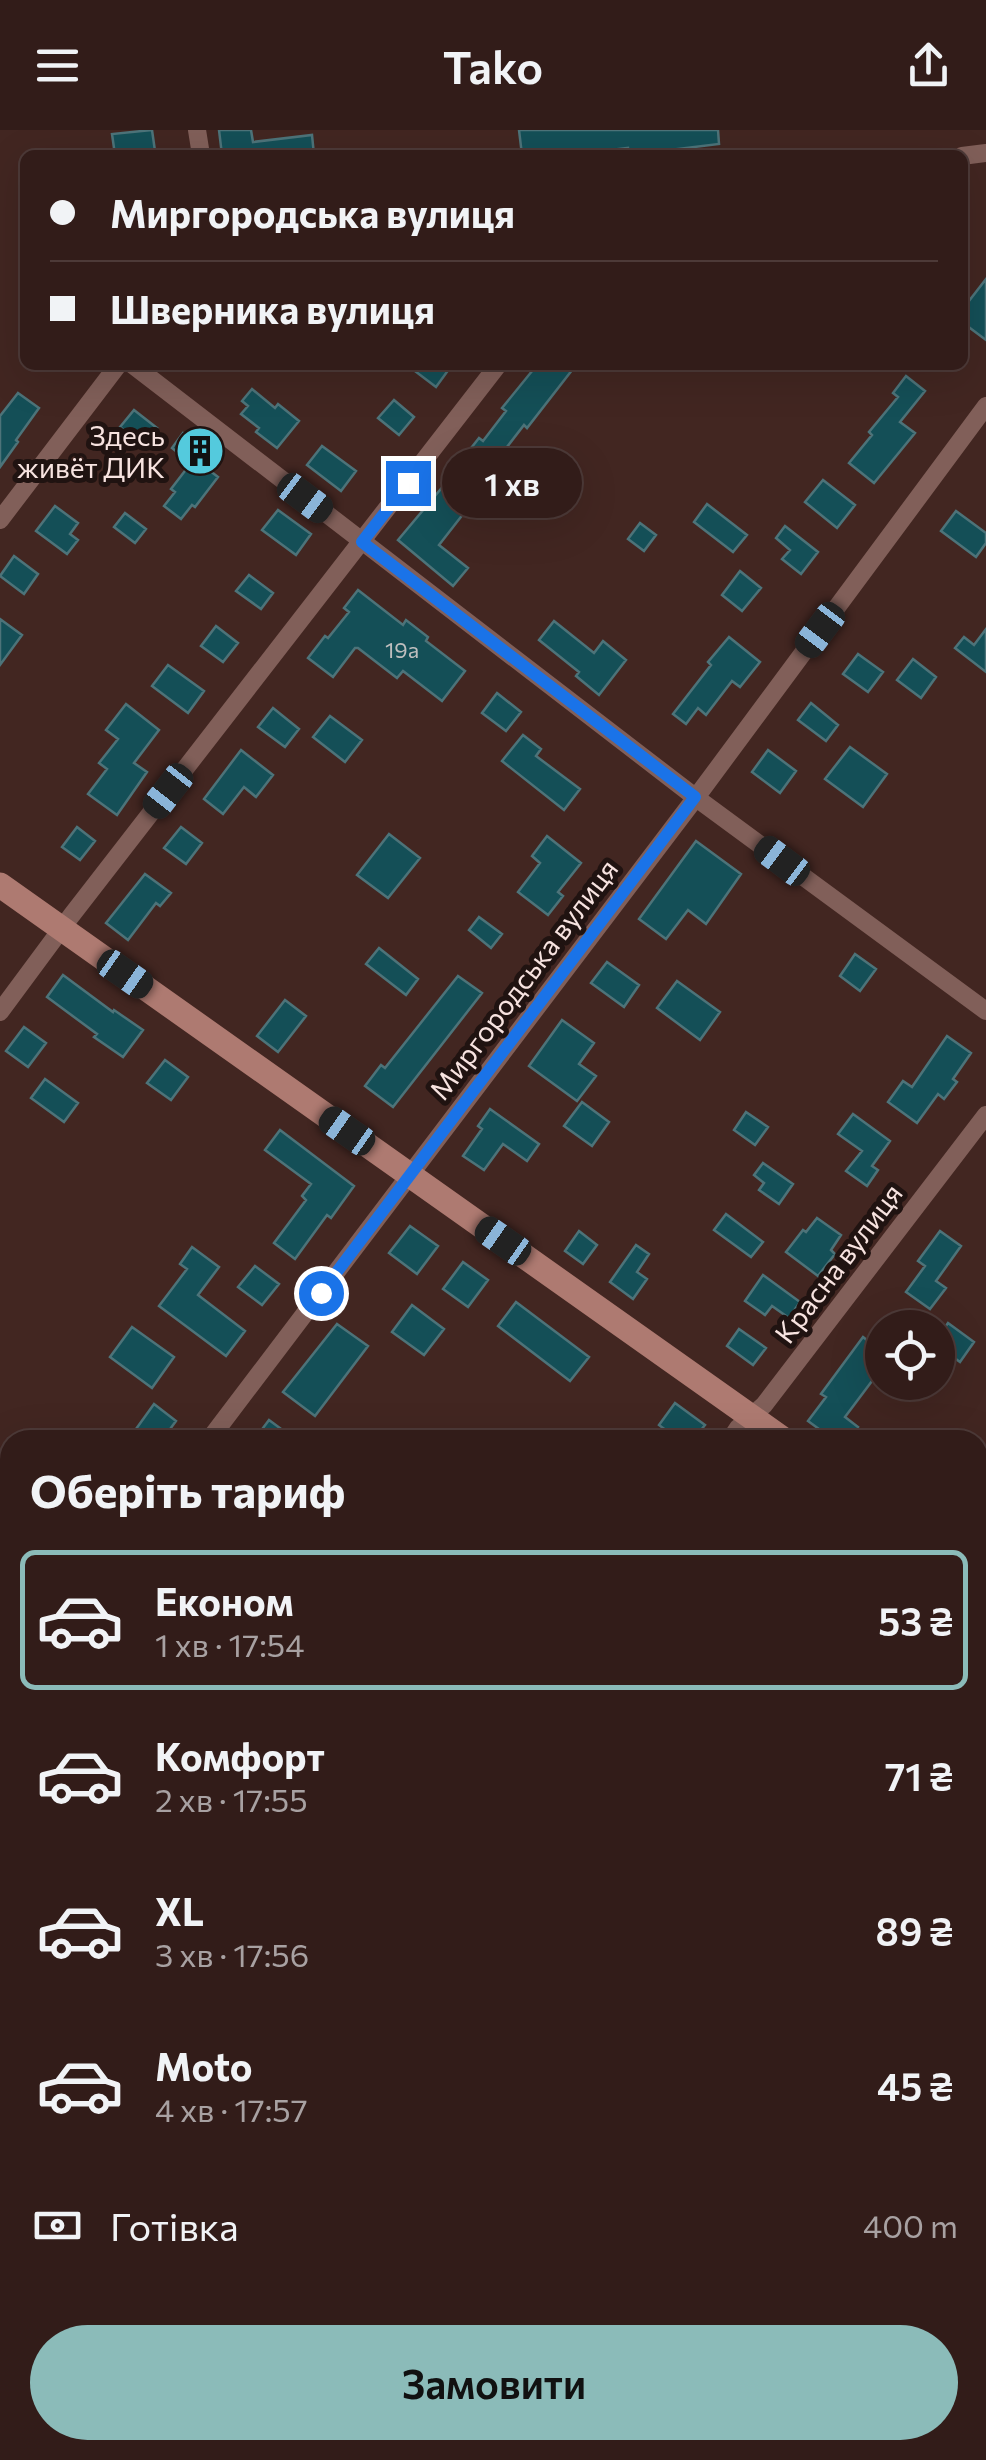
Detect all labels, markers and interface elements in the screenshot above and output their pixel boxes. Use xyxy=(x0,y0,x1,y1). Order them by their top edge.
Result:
icon: menu xyxy=(30,38,85,93)
text: Tako xyxy=(443,38,543,93)
icon: share xyxy=(901,38,956,93)
text: Миргородська вулиця xyxy=(110,189,515,236)
text: Шверника вулиця xyxy=(110,285,435,332)
place label: Здесь живёт ДИК xyxy=(17,418,165,484)
building icon: Здесь живёт ДИК xyxy=(174,425,226,477)
callout: 1 хв xyxy=(443,448,583,518)
route end xyxy=(386,461,431,506)
text: 1 хв xyxy=(484,463,540,503)
car xyxy=(272,468,338,528)
car xyxy=(790,597,850,663)
house number: 19а xyxy=(385,636,419,663)
car xyxy=(138,758,198,824)
car xyxy=(749,831,815,891)
street label: Миргородська вулиця xyxy=(422,852,624,1106)
car xyxy=(92,945,158,1003)
car xyxy=(314,1102,380,1160)
street label: Красна вулиця xyxy=(767,1177,909,1349)
car xyxy=(470,1212,536,1270)
route start xyxy=(299,1271,344,1316)
map controls xyxy=(865,1310,955,1400)
button: locate xyxy=(865,1310,955,1400)
text: Оберіть тариф xyxy=(30,1462,345,1517)
icon: car xyxy=(35,1575,125,1665)
text: Економ xyxy=(155,1577,294,1624)
text: 53 ₴ xyxy=(878,1597,953,1644)
text: 1 хв · 17:54 xyxy=(155,1624,304,1664)
icon: car xyxy=(35,1730,125,1820)
text: Комфорт xyxy=(155,1732,325,1779)
text: 71 ₴ xyxy=(885,1752,953,1799)
text: 2 хв · 17:55 xyxy=(155,1779,308,1819)
icon: car xyxy=(35,1885,125,1975)
text: XL xyxy=(155,1887,204,1934)
text: 89 ₴ xyxy=(876,1907,953,1954)
text: 3 хв · 17:56 xyxy=(155,1934,309,1974)
icon: car xyxy=(35,2040,125,2130)
text: Moto xyxy=(155,2042,253,2089)
text: 45 ₴ xyxy=(877,2062,953,2109)
text: 4 хв · 17:57 xyxy=(155,2089,308,2129)
icon: cash xyxy=(30,2198,85,2253)
text: Готівка xyxy=(110,2202,239,2249)
text: 400 m xyxy=(863,2205,958,2245)
button: Замовити xyxy=(30,2325,958,2440)

